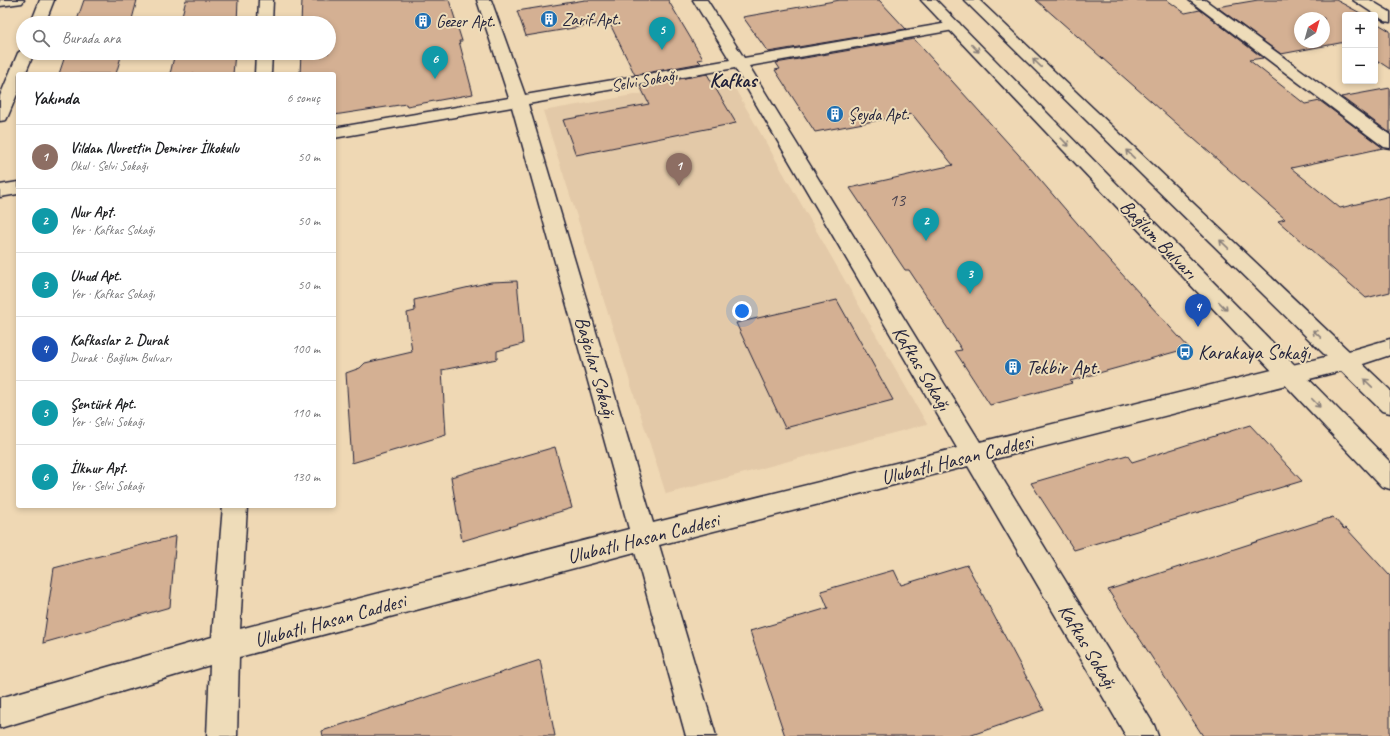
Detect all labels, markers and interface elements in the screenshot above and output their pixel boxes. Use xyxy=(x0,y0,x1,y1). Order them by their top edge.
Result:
building icon: Zarif Apt. xyxy=(539,9,559,29)
place label: Zarif Apt. xyxy=(562,9,621,30)
building icon: Gezer Apt. xyxy=(413,11,433,31)
place label: Gezer Apt. xyxy=(436,11,496,32)
north arrow xyxy=(1294,12,1330,48)
map controls xyxy=(1342,12,1378,84)
button: + xyxy=(1342,12,1378,48)
search box xyxy=(16,16,336,60)
pin: 5 xyxy=(649,17,675,50)
icon: search xyxy=(30,27,52,49)
text: Burada ara xyxy=(62,29,120,48)
one-way arrow xyxy=(970,43,979,53)
pin: 6 xyxy=(422,46,448,79)
button: − xyxy=(1342,48,1378,84)
one-way arrow xyxy=(1032,59,1042,68)
street label: Selvi Sokağı xyxy=(610,64,679,97)
district label: Kafkas xyxy=(710,68,758,93)
text: Yakında xyxy=(32,88,79,109)
text: 6 sonuç xyxy=(287,90,320,106)
building icon: Şeyda Apt. xyxy=(825,104,845,124)
place label: Şeyda Apt. xyxy=(848,104,910,125)
one-way arrow xyxy=(1060,137,1070,147)
text: Vildan Nurettin Demirer İlkokulu xyxy=(70,139,239,158)
text: 1 xyxy=(42,149,48,165)
text: 50 m xyxy=(298,149,320,165)
one-way arrow xyxy=(1125,149,1135,159)
pin: 1 xyxy=(666,153,692,186)
text: Okul · Selvi Sokağı xyxy=(70,158,148,174)
house number: 13 xyxy=(889,189,907,211)
street label: Bağlum Bulvarı xyxy=(1115,194,1204,285)
text: Nur Apt. xyxy=(70,203,115,222)
pin: 2 xyxy=(913,208,939,241)
text: 2 xyxy=(42,213,48,229)
text: 50 m xyxy=(298,213,320,229)
text: Yer · Kafkas Sokağı xyxy=(70,222,155,238)
one-way arrow xyxy=(1219,239,1229,249)
pin: 3 xyxy=(957,261,983,294)
text: Uhud Apt. xyxy=(70,267,121,286)
text: 3 xyxy=(42,277,48,293)
text: 50 m xyxy=(298,277,320,293)
text: Yer · Kafkas Sokağı xyxy=(70,286,155,302)
pin: 4 xyxy=(1185,294,1211,327)
your location xyxy=(732,301,752,321)
one-way arrow xyxy=(1218,301,1228,311)
street label: Bağcılar Sokağı xyxy=(569,314,622,422)
street label: Kafkas Sokağı xyxy=(887,321,957,416)
one-way arrow xyxy=(1312,330,1322,339)
text: Kafkaslar 2. Durak xyxy=(70,331,168,350)
place label: Karakaya Sokağı xyxy=(1198,340,1311,365)
text: 4 xyxy=(42,341,48,357)
text: 100 m xyxy=(292,341,320,357)
bus stop icon: Karakaya Sokağı xyxy=(1175,342,1195,362)
text: Durak · Bağlum Bulvarı xyxy=(70,350,171,366)
place label: Tekbir Apt. xyxy=(1026,355,1100,380)
building icon: Tekbir Apt. xyxy=(1003,357,1023,377)
one-way arrow xyxy=(1363,378,1373,388)
text: Şentürk Apt. xyxy=(70,395,136,414)
one-way arrow xyxy=(1311,398,1321,408)
text: 5 xyxy=(42,405,48,421)
text: 110 m xyxy=(292,405,320,421)
text: Yer · Selvi Sokağı xyxy=(70,414,144,430)
street label: Ulubatlı Hasan Caddesi xyxy=(879,428,1038,490)
text: İlknur Apt. xyxy=(70,459,127,478)
text: 6 xyxy=(42,469,48,485)
text: 130 m xyxy=(292,469,320,485)
text: Yer · Selvi Sokağı xyxy=(70,478,144,494)
street label: Ulubatlı Hasan Caddesi xyxy=(565,507,724,569)
street label: Ulubatlı Hasan Caddesi xyxy=(252,588,411,653)
street label: Kafkas Sokağı xyxy=(1053,599,1123,694)

